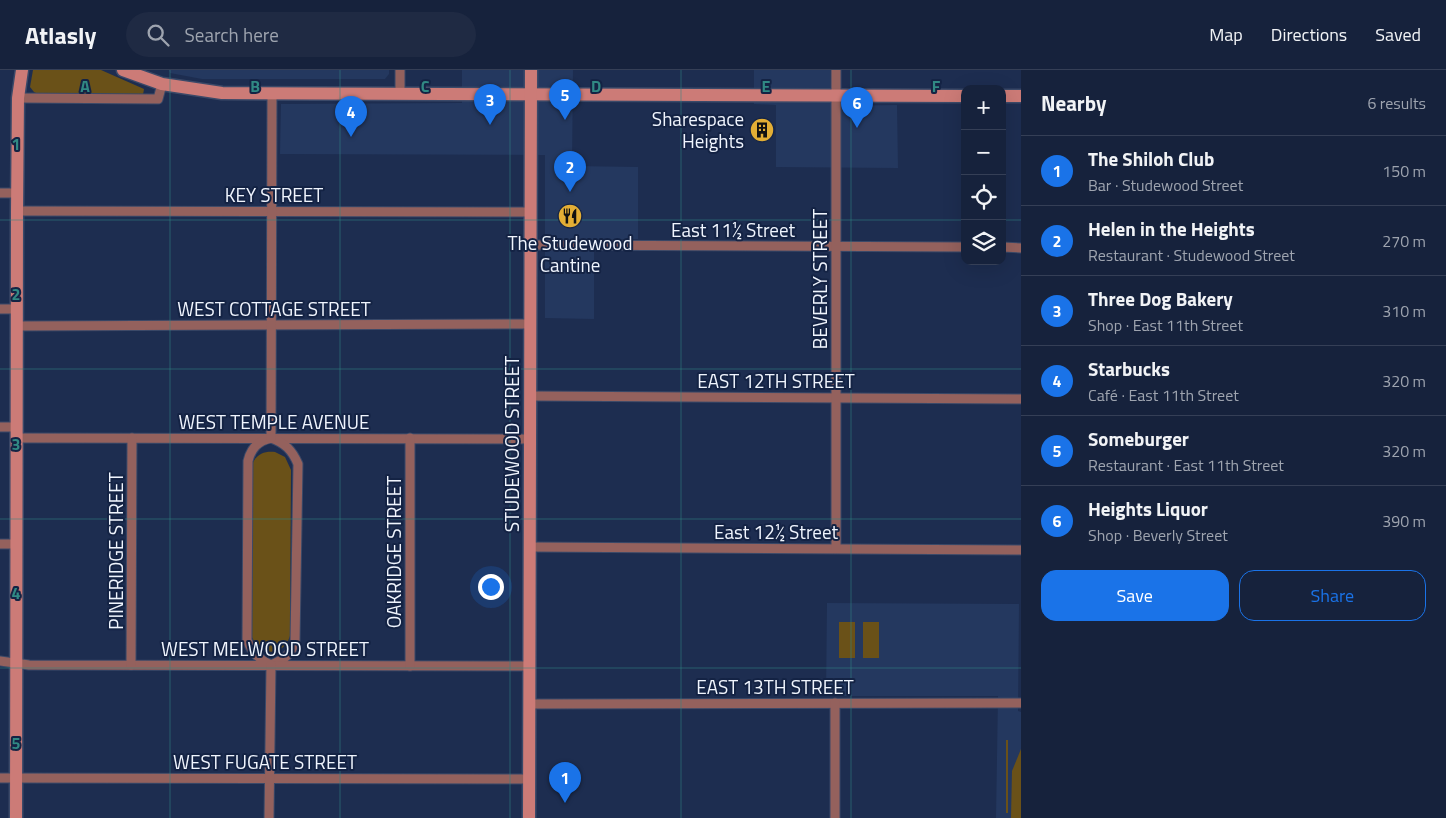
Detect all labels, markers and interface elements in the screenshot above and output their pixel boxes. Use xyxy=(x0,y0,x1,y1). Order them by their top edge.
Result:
search box xyxy=(126,12,476,57)
text: Atlasly xyxy=(25,17,96,53)
text: Search here xyxy=(184,20,279,49)
icon: search xyxy=(144,21,172,49)
text: Map xyxy=(1209,21,1243,48)
text: Directions xyxy=(1271,21,1347,48)
text: Saved xyxy=(1375,21,1421,48)
text: A xyxy=(80,74,90,98)
text: B xyxy=(250,74,260,98)
text: C xyxy=(421,74,430,98)
text: D xyxy=(591,74,601,98)
text: E xyxy=(762,74,771,98)
text: F xyxy=(932,74,941,98)
pin: 5 xyxy=(549,79,581,120)
pin: 3 xyxy=(474,84,506,125)
map controls xyxy=(961,85,1006,265)
button: + xyxy=(961,85,1006,130)
pin: 6 xyxy=(841,87,873,128)
text: Nearby xyxy=(1041,87,1106,119)
text: 6 results xyxy=(1367,91,1426,115)
pin: 4 xyxy=(335,96,367,137)
place label: Sharespace Heights xyxy=(652,104,744,155)
building icon: Sharespace Heights xyxy=(749,117,775,143)
button: − xyxy=(961,130,1006,175)
text: 1 xyxy=(12,132,20,156)
text: The Shiloh Club xyxy=(1088,144,1214,173)
pin: 2 xyxy=(554,151,586,192)
text: 1 xyxy=(1053,159,1061,183)
text: 150 m xyxy=(1382,159,1426,183)
text: Bar · Studewood Street xyxy=(1088,173,1243,197)
button: locate xyxy=(961,175,1006,220)
street label: KEY STREET xyxy=(225,180,323,209)
restaurant icon: The Studewood Cantine xyxy=(557,203,583,229)
street label: BEVERLY STREET xyxy=(805,209,834,349)
text: Helen in the Heights xyxy=(1088,214,1255,243)
street label: East 11½ Street xyxy=(671,215,795,244)
button: layers xyxy=(961,220,1006,265)
place label: The Studewood Cantine xyxy=(508,228,632,279)
text: 2 xyxy=(1053,229,1061,253)
text: 270 m xyxy=(1382,229,1426,253)
text: Restaurant · Studewood Street xyxy=(1088,243,1295,267)
text: 2 xyxy=(12,282,20,306)
text: Three Dog Bakery xyxy=(1088,284,1233,313)
street label: WEST COTTAGE STREET xyxy=(177,294,371,323)
text: 3 xyxy=(1053,299,1061,323)
text: 310 m xyxy=(1382,299,1426,323)
text: Shop · East 11th Street xyxy=(1088,313,1243,337)
text: Starbucks xyxy=(1088,354,1170,383)
street label: STUDEWOOD STREET xyxy=(497,356,526,532)
street label: EAST 12TH STREET xyxy=(697,366,855,395)
text: 4 xyxy=(1053,369,1061,393)
text: 320 m xyxy=(1382,369,1426,393)
text: Café · East 11th Street xyxy=(1088,383,1239,407)
street label: WEST TEMPLE AVENUE xyxy=(178,407,370,436)
text: Someburger xyxy=(1088,424,1189,453)
text: 3 xyxy=(12,432,20,456)
text: 5 xyxy=(1053,439,1061,463)
text: 320 m xyxy=(1382,439,1426,463)
text: Restaurant · East 11th Street xyxy=(1088,453,1284,477)
street label: PINERIDGE STREET xyxy=(101,472,130,630)
street label: OAKRIDGE STREET xyxy=(379,476,408,628)
text: Heights Liquor xyxy=(1088,494,1208,523)
text: 6 xyxy=(1053,509,1061,533)
text: 390 m xyxy=(1382,509,1426,533)
street label: East 12½ Street xyxy=(714,517,838,546)
text: Shop · Beverly Street xyxy=(1088,523,1228,547)
button: Save xyxy=(1041,570,1229,621)
button: Share xyxy=(1239,570,1426,621)
your location xyxy=(478,574,504,600)
text: 4 xyxy=(12,581,21,605)
street label: WEST MELWOOD STREET xyxy=(161,634,369,663)
street label: EAST 13TH STREET xyxy=(696,672,854,701)
text: 5 xyxy=(12,731,21,755)
street label: WEST FUGATE STREET xyxy=(173,747,357,776)
pin: 1 xyxy=(549,762,581,803)

